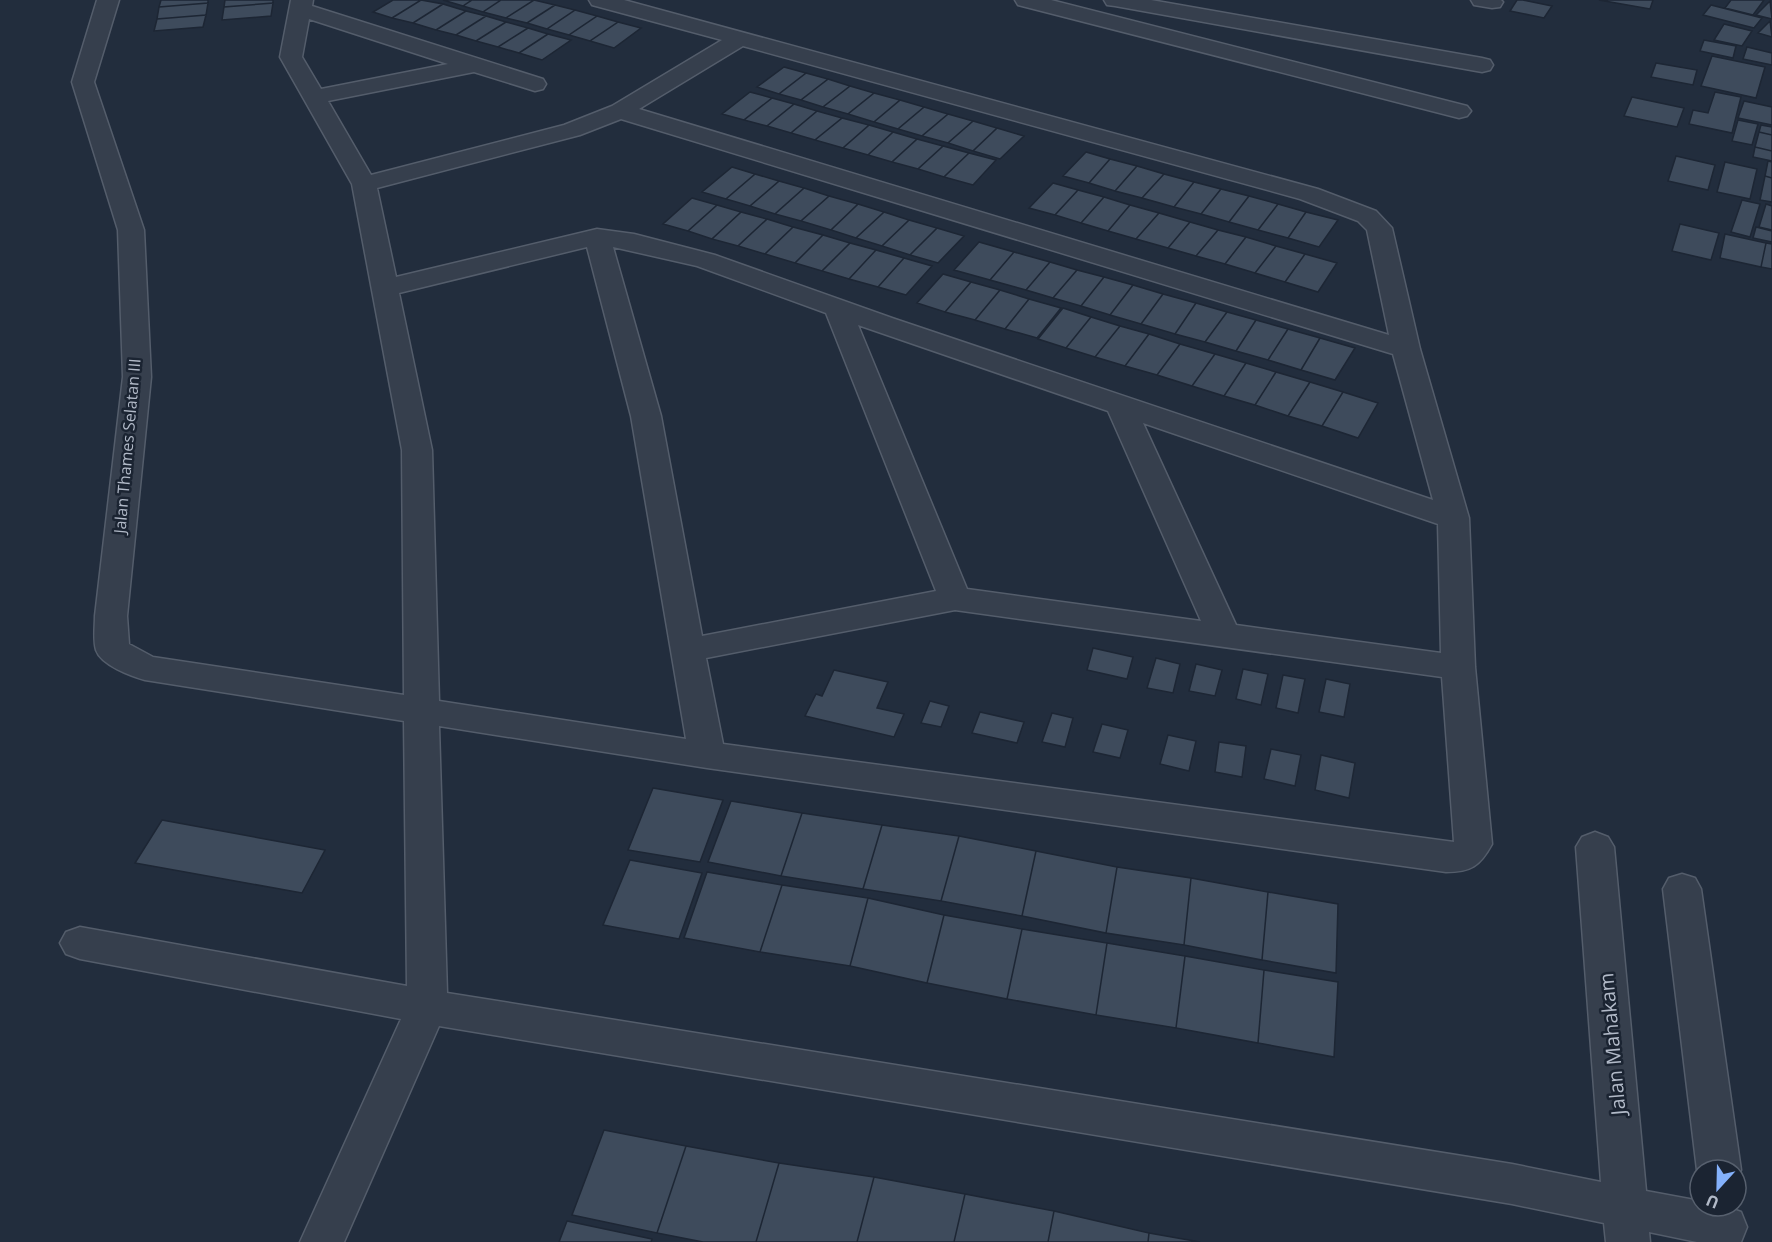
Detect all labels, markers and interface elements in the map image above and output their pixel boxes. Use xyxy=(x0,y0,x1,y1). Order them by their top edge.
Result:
street label: Jalan Thames Selatan III xyxy=(108,357,146,537)
street label: Jalan Mahakam xyxy=(1592,972,1632,1118)
north arrow xyxy=(1688,1158,1748,1218)
text: U xyxy=(1703,1189,1722,1214)

